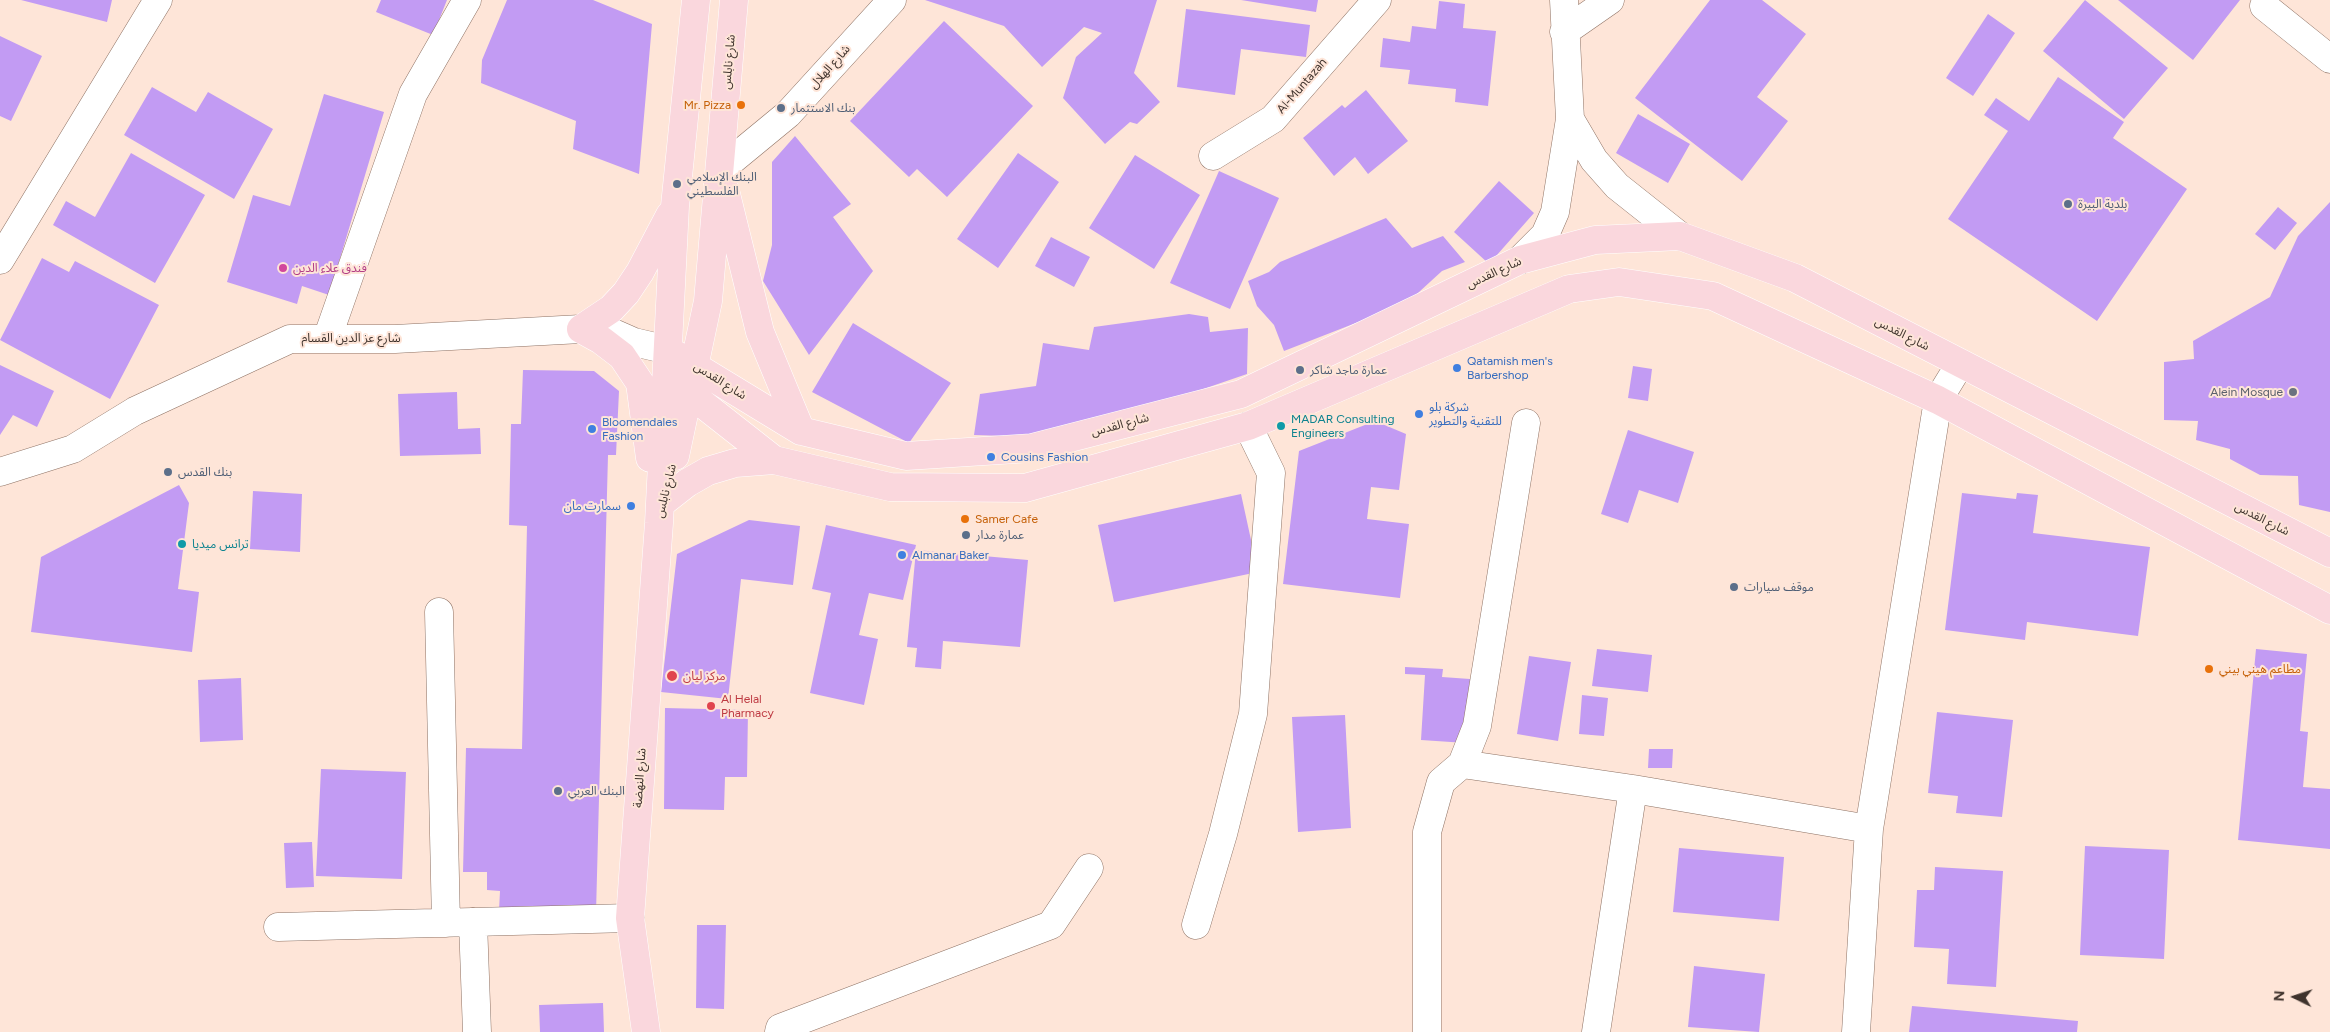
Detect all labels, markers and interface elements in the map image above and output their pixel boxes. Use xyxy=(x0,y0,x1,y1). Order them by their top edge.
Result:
street label: شارع نابلس xyxy=(719,34,739,90)
street label: شارع الهلال xyxy=(807,42,853,92)
street label: Al-Muntazah xyxy=(1274,55,1330,117)
place label: Mr. Pizza xyxy=(684,98,731,112)
marker: Mr. Pizza xyxy=(735,99,747,111)
place label: بنك الاستثمار xyxy=(791,101,855,115)
marker: بنك الاستثمار xyxy=(775,102,787,114)
place label: البنك الإسلامي الفلسطيني xyxy=(687,170,757,198)
marker: البنك الإسلامي الفلسطيني xyxy=(671,178,683,190)
place label: بلدية البيرة xyxy=(2078,197,2127,211)
marker: بلدية البيرة xyxy=(2062,198,2074,210)
street label: شارع القدس xyxy=(1464,254,1524,292)
place label: فندق علاء الدين xyxy=(293,261,367,275)
marker: فندق علاء الدين xyxy=(277,262,289,274)
street label: شارع القدس xyxy=(1872,314,1932,354)
street label: شارع عز الدين القسام xyxy=(301,331,401,345)
place label: Qatamish men's Barbershop xyxy=(1467,354,1553,382)
street label: شارع القدس xyxy=(691,359,749,403)
marker: Qatamish men's Barbershop xyxy=(1451,362,1463,374)
place label: عمارة ماجد شاكر xyxy=(1310,363,1387,377)
marker: عمارة ماجد شاكر xyxy=(1294,364,1306,376)
place label: Alein Mosque xyxy=(2210,385,2283,399)
marker: Alein Mosque xyxy=(2287,386,2299,398)
place label: شركة بلو للتقنية والتطوير xyxy=(1429,400,1502,428)
marker: شركة بلو للتقنية والتطوير xyxy=(1413,408,1425,420)
street label: شارع القدس xyxy=(1090,410,1150,440)
place label: MADAR Consulting Engineers xyxy=(1291,412,1394,440)
place label: Bloomendales Fashion xyxy=(602,415,677,443)
marker: MADAR Consulting Engineers xyxy=(1275,420,1287,432)
marker: Bloomendales Fashion xyxy=(586,423,598,435)
place label: Cousins Fashion xyxy=(1001,450,1088,464)
marker: Cousins Fashion xyxy=(985,451,997,463)
street label: شارع نابلس xyxy=(652,463,680,519)
place label: بنك القدس xyxy=(178,465,232,479)
marker: بنك القدس xyxy=(162,466,174,478)
place label: سمارت مان xyxy=(564,499,621,513)
street label: شارع القدس xyxy=(2232,499,2292,539)
marker: سمارت مان xyxy=(625,500,637,512)
place label: Samer Cafe xyxy=(975,512,1038,526)
marker: Samer Cafe xyxy=(959,513,971,525)
place label: عمارة مدار xyxy=(976,528,1024,542)
marker: عمارة مدار xyxy=(960,529,972,541)
place label: ترانس ميديا xyxy=(192,537,249,551)
marker: ترانس ميديا xyxy=(176,538,188,550)
place label: Almanar Baker xyxy=(912,548,989,562)
marker: Almanar Baker xyxy=(896,549,908,561)
place label: موقف سيارات xyxy=(1744,580,1814,594)
marker: موقف سيارات xyxy=(1728,581,1740,593)
place label: مطاعم هيني بيني xyxy=(2219,662,2301,676)
marker: مطاعم هيني بيني xyxy=(2203,663,2215,675)
marker: مركز ليان xyxy=(665,669,679,683)
place label: مركز ليان xyxy=(683,669,726,683)
place label: Al Helal Pharmacy xyxy=(721,692,774,720)
marker: Al Helal Pharmacy xyxy=(705,700,717,712)
street label: شارع النهضة xyxy=(631,748,649,808)
place label: البنك العربي xyxy=(568,784,625,798)
marker: البنك العربي xyxy=(552,785,564,797)
north arrow xyxy=(2270,972,2320,1022)
text: N xyxy=(2271,990,2288,1002)

